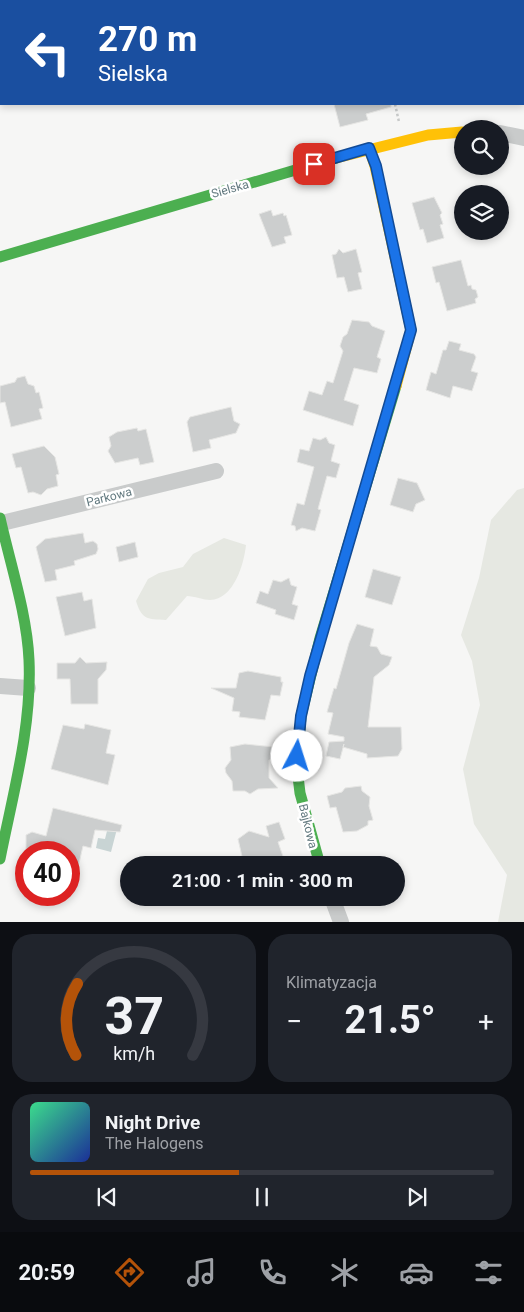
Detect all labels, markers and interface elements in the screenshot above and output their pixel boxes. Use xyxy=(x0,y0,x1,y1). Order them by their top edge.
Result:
text: 270 m xyxy=(98,19,197,60)
icon: left xyxy=(15,20,80,85)
text: Sielska xyxy=(98,61,168,86)
map controls xyxy=(454,120,509,240)
button: search xyxy=(454,120,509,175)
pin xyxy=(293,143,335,185)
icon: arrive xyxy=(300,150,328,178)
street label: Sielska xyxy=(210,177,250,201)
button: layers xyxy=(454,185,509,240)
street label: Parkowa xyxy=(85,485,133,509)
position arrow xyxy=(270,729,322,781)
street label: Bajkowa xyxy=(296,802,320,850)
speed limit sign: 40 xyxy=(15,841,80,906)
text: 21:00 · 1 min · 300 m xyxy=(172,869,353,892)
text: Klimatyzacja xyxy=(286,973,377,992)
text: 37 xyxy=(104,986,164,1047)
text: 21.5° xyxy=(344,998,436,1042)
text: − xyxy=(286,1005,302,1038)
text: + xyxy=(478,1005,494,1038)
text: km/h xyxy=(113,1043,155,1064)
text: Night Drive xyxy=(105,1111,200,1134)
text: The Halogens xyxy=(105,1134,204,1153)
icon: previous xyxy=(93,1183,121,1211)
icon: pause xyxy=(248,1183,276,1211)
icon: next xyxy=(403,1183,431,1211)
icon: directions xyxy=(112,1255,147,1290)
icon: music xyxy=(184,1255,219,1290)
icon: phone xyxy=(255,1255,290,1290)
icon: climate xyxy=(327,1255,362,1290)
icon: car xyxy=(399,1255,434,1290)
icon: filters xyxy=(471,1255,506,1290)
text: 20:59 xyxy=(18,1260,75,1285)

